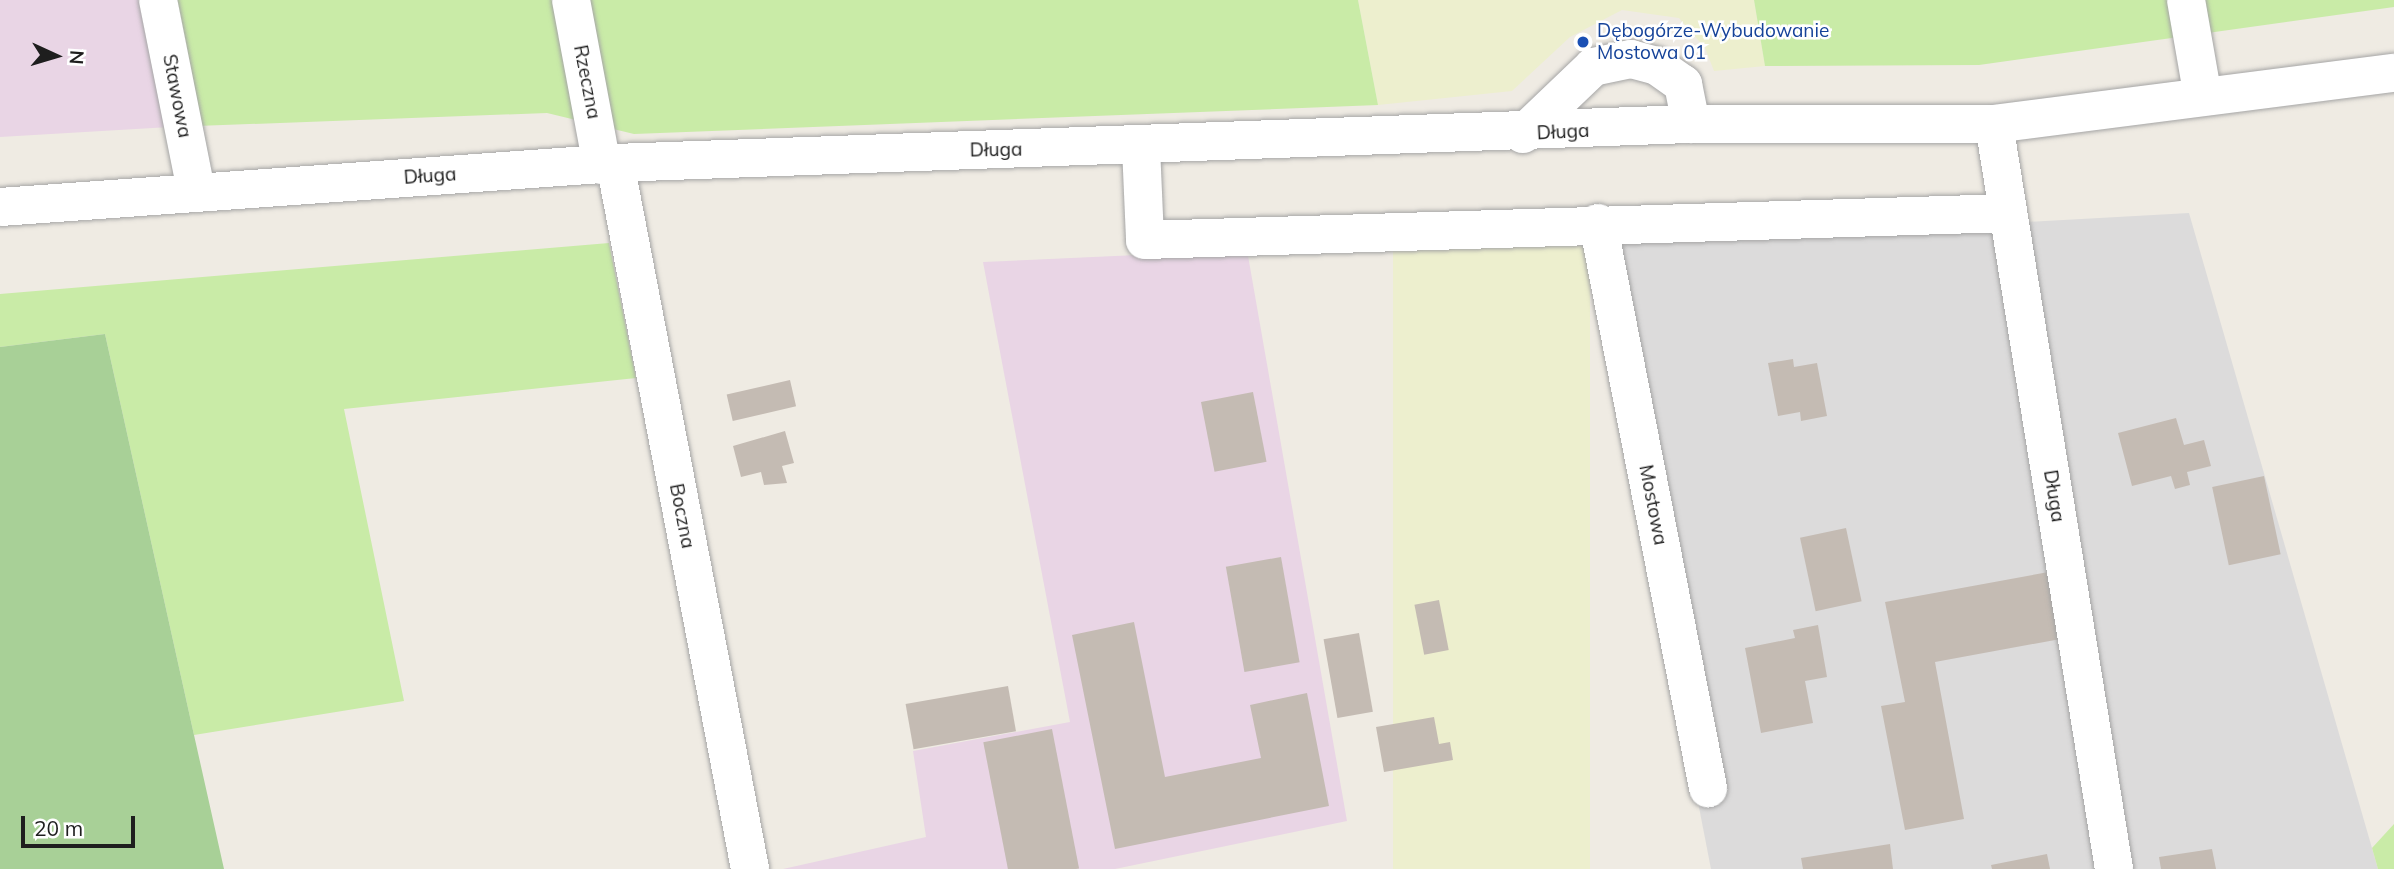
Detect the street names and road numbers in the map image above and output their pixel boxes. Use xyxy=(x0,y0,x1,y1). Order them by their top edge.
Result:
street label: Rzeczna xyxy=(569,43,605,121)
street label: Stawowa xyxy=(158,52,196,140)
street label: Długa xyxy=(1536,119,1590,145)
street label: Długa xyxy=(970,138,1022,162)
street label: Długa xyxy=(403,163,457,189)
street label: Mostowa xyxy=(1634,463,1672,547)
street label: Długa xyxy=(2039,468,2069,524)
street label: Boczna xyxy=(665,482,699,550)

